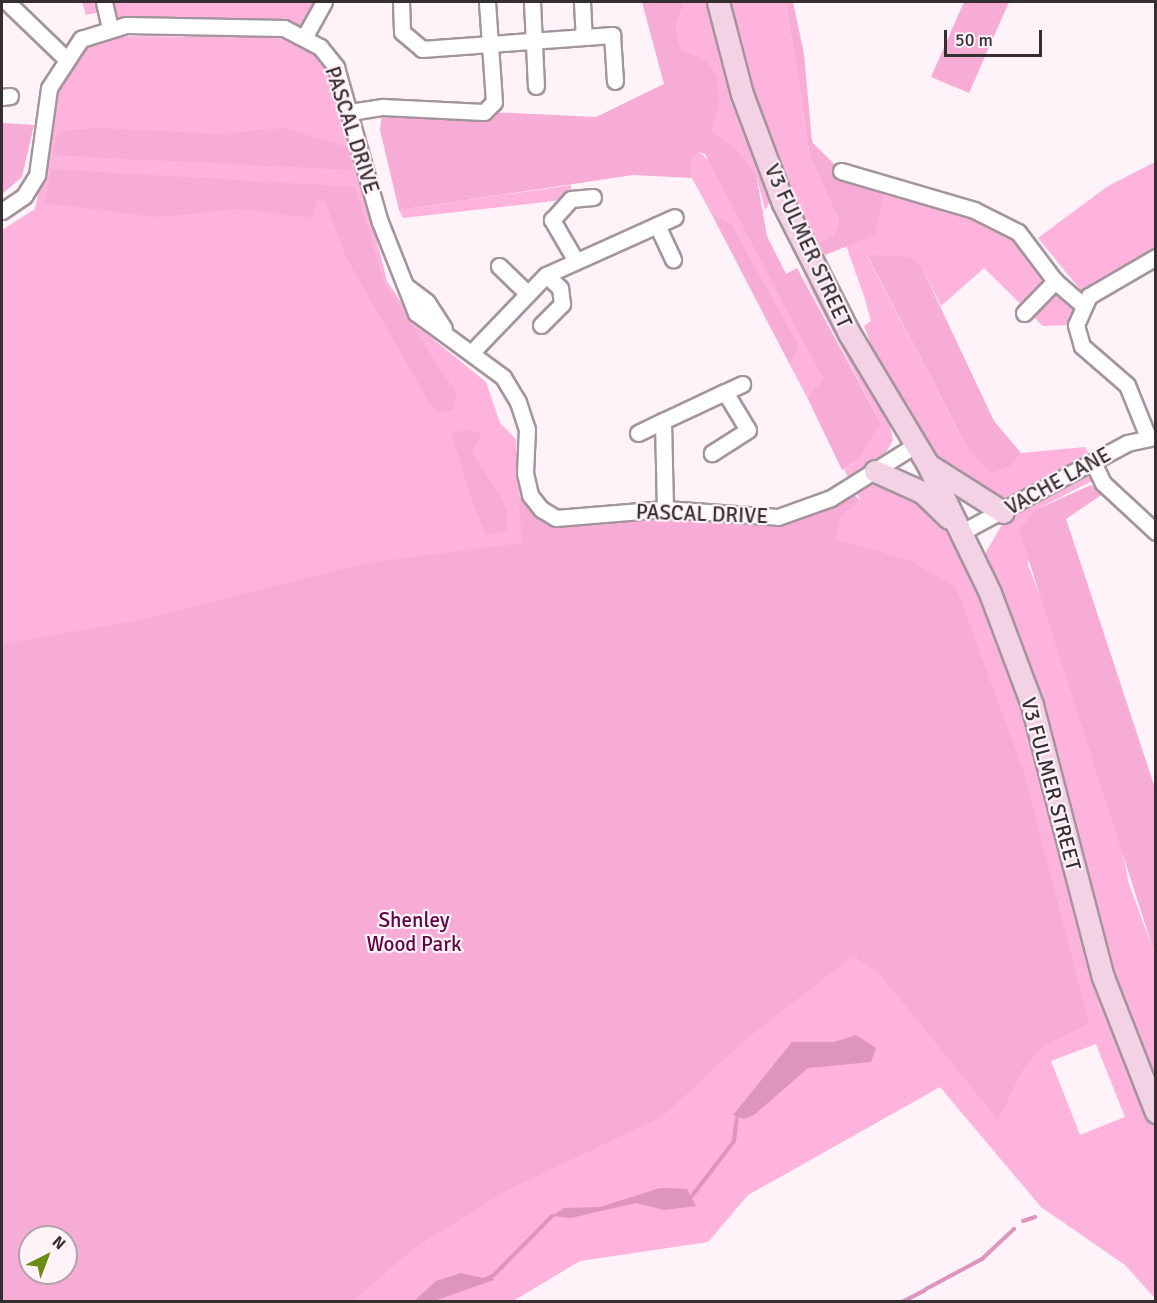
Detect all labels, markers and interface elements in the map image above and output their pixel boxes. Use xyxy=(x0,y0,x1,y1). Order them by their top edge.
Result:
scale bar xyxy=(947,18,1044,56)
text: 50 m xyxy=(955,29,993,51)
street label: PASCAL DRIVE xyxy=(320,63,384,197)
street label: V3 FULMER STREET xyxy=(759,160,857,332)
street label: VACHE LANE xyxy=(1001,442,1115,520)
street label: PASCAL DRIVE xyxy=(635,499,769,529)
street label: V3 FULMER STREET xyxy=(1016,695,1086,873)
park label: Shenley Wood Park xyxy=(367,907,461,957)
north arrow xyxy=(18,1225,78,1285)
text: N xyxy=(48,1232,70,1254)

